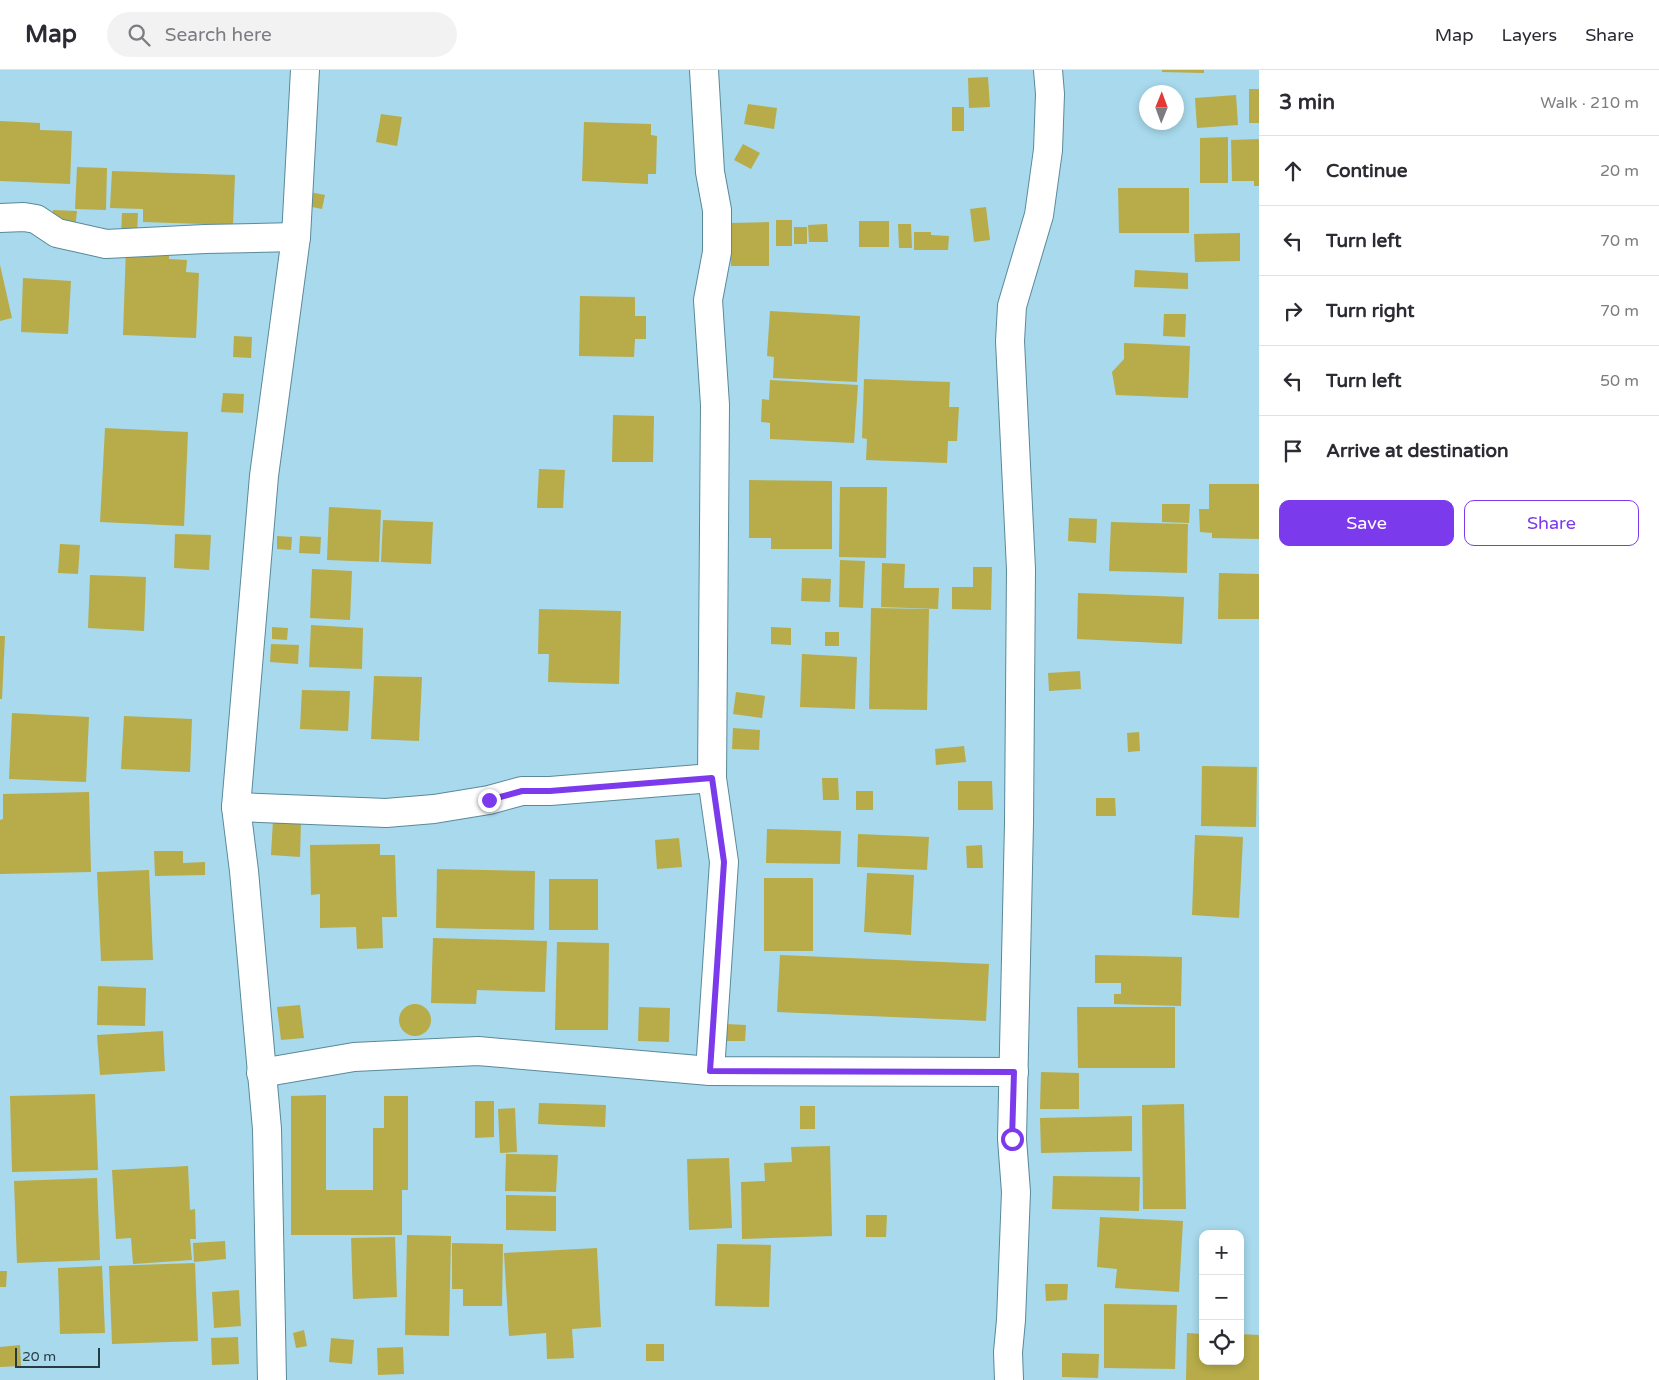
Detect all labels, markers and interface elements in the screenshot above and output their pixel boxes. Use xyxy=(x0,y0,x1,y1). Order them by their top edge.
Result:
search box xyxy=(107,12,457,57)
text: Map xyxy=(25,20,77,49)
icon: search xyxy=(125,21,153,49)
text: Search here xyxy=(165,24,272,46)
text: Map xyxy=(1435,24,1474,46)
text: Layers xyxy=(1502,24,1557,46)
text: Share xyxy=(1585,24,1634,46)
north arrow xyxy=(1139,85,1184,130)
text: 3 min xyxy=(1279,90,1335,115)
text: Walk · 210 m xyxy=(1540,93,1639,113)
icon: ahead xyxy=(1279,157,1307,185)
text: Continue xyxy=(1326,160,1408,182)
text: 20 m xyxy=(1600,161,1639,181)
icon: left xyxy=(1279,227,1307,255)
text: Turn left xyxy=(1326,230,1402,252)
text: 70 m xyxy=(1600,231,1639,251)
icon: right xyxy=(1279,297,1307,325)
text: Turn right xyxy=(1326,300,1414,322)
text: 70 m xyxy=(1600,301,1639,321)
icon: left xyxy=(1279,367,1307,395)
text: Turn left xyxy=(1326,370,1402,392)
text: 50 m xyxy=(1600,371,1639,391)
icon: arrive xyxy=(1279,437,1307,465)
text: Arrive at destination xyxy=(1326,440,1509,462)
button: Save xyxy=(1279,500,1454,546)
button: Share xyxy=(1464,500,1639,546)
route end xyxy=(478,789,501,812)
route start xyxy=(1001,1128,1024,1151)
map controls xyxy=(1199,1230,1244,1365)
button: + xyxy=(1199,1230,1244,1275)
button: − xyxy=(1199,1275,1244,1320)
button: locate xyxy=(1199,1320,1244,1365)
scale bar xyxy=(15,1345,100,1368)
text: 20 m xyxy=(22,1348,56,1365)

